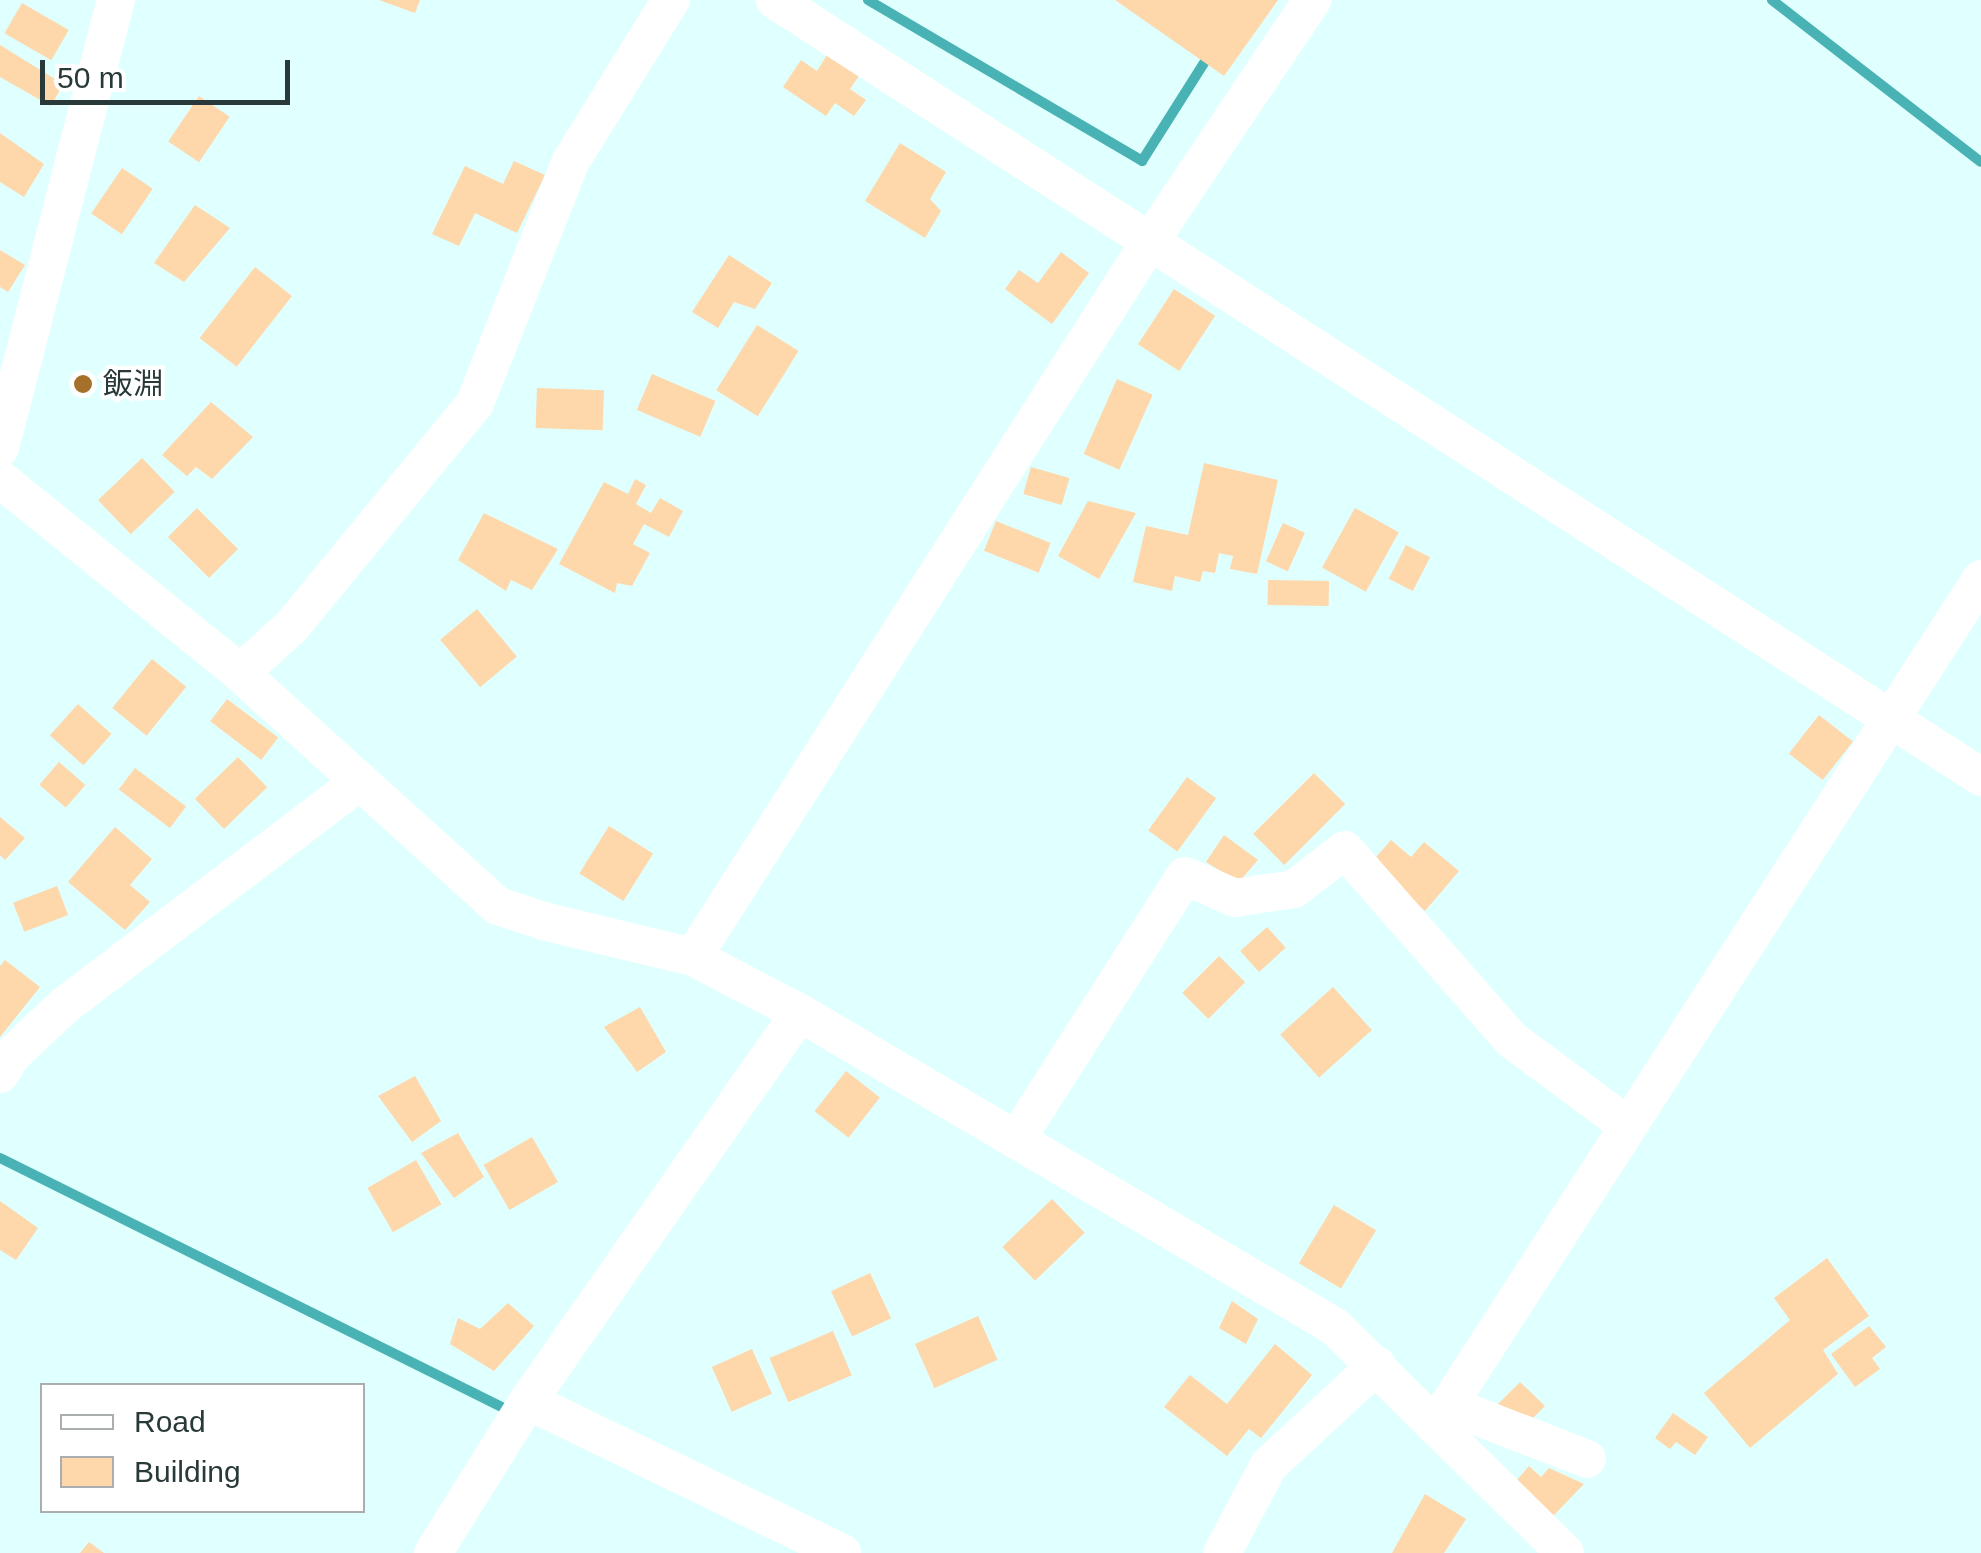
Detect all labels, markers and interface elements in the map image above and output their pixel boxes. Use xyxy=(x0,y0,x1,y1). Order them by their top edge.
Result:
scale bar xyxy=(45,40,295,102)
text: 50 m xyxy=(57,61,124,94)
place label: 飯淵 xyxy=(103,366,163,402)
marker: 飯淵 xyxy=(72,373,94,395)
legend xyxy=(40,1383,365,1513)
text: Road xyxy=(134,1405,206,1438)
text: Building xyxy=(134,1455,241,1488)

